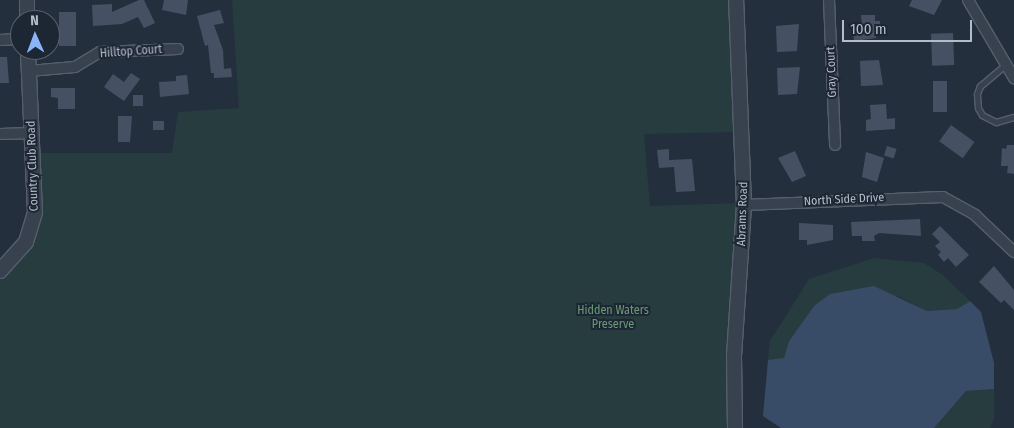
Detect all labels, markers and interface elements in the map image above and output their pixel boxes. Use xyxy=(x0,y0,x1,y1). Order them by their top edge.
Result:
north arrow xyxy=(10,10,60,60)
scale bar xyxy=(844,10,974,42)
text: N xyxy=(30,12,39,29)
text: 100 m xyxy=(850,20,887,38)
street label: Hilltop Court xyxy=(99,43,163,61)
street label: Gray Court xyxy=(824,46,840,98)
street label: Country Club Road xyxy=(24,121,42,211)
street label: Abrams Road xyxy=(735,182,751,246)
street label: North Side Drive xyxy=(803,191,885,209)
park label: Hidden Waters Preserve xyxy=(577,304,649,332)

